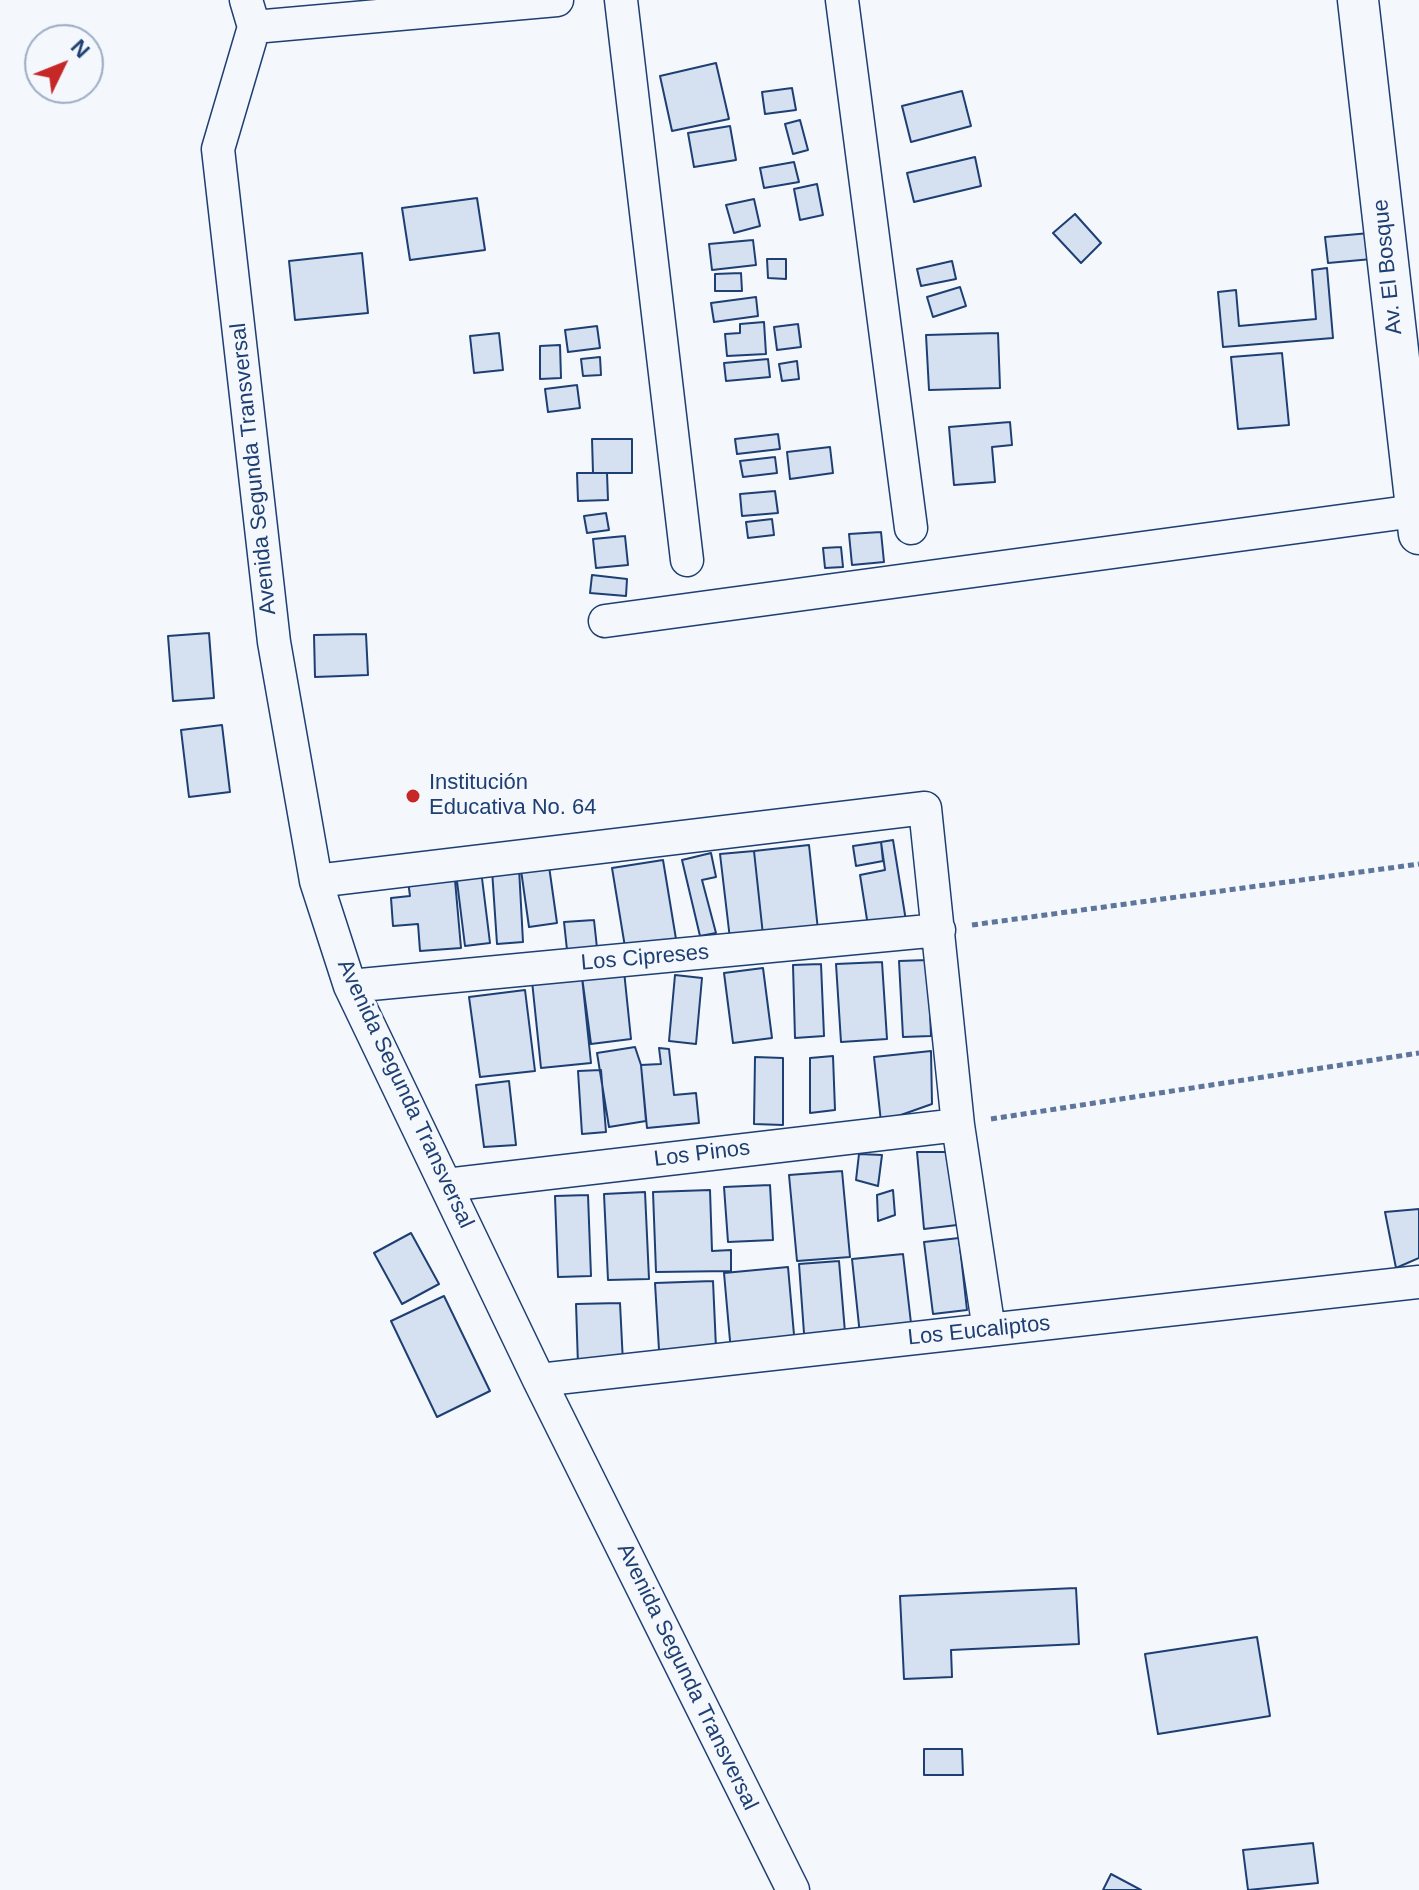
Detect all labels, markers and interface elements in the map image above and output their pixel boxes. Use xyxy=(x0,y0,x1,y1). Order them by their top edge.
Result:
north arrow xyxy=(24,24,104,104)
text: N xyxy=(66,34,95,63)
street label: Av. El Bosque xyxy=(1368,198,1408,336)
street label: Avenida Segunda Transversal xyxy=(226,322,282,616)
place label: Institución Educativa No. 64 xyxy=(429,770,597,822)
marker: Institución Educativa No. 64 xyxy=(404,787,422,805)
street label: Los Cipreses xyxy=(580,939,710,977)
street label: Avenida Segunda Transversal xyxy=(331,955,479,1233)
street label: Los Pinos xyxy=(652,1135,752,1173)
street label: Los Eucaliptos xyxy=(906,1310,1052,1352)
street label: Avenida Segunda Transversal xyxy=(611,1539,763,1815)

